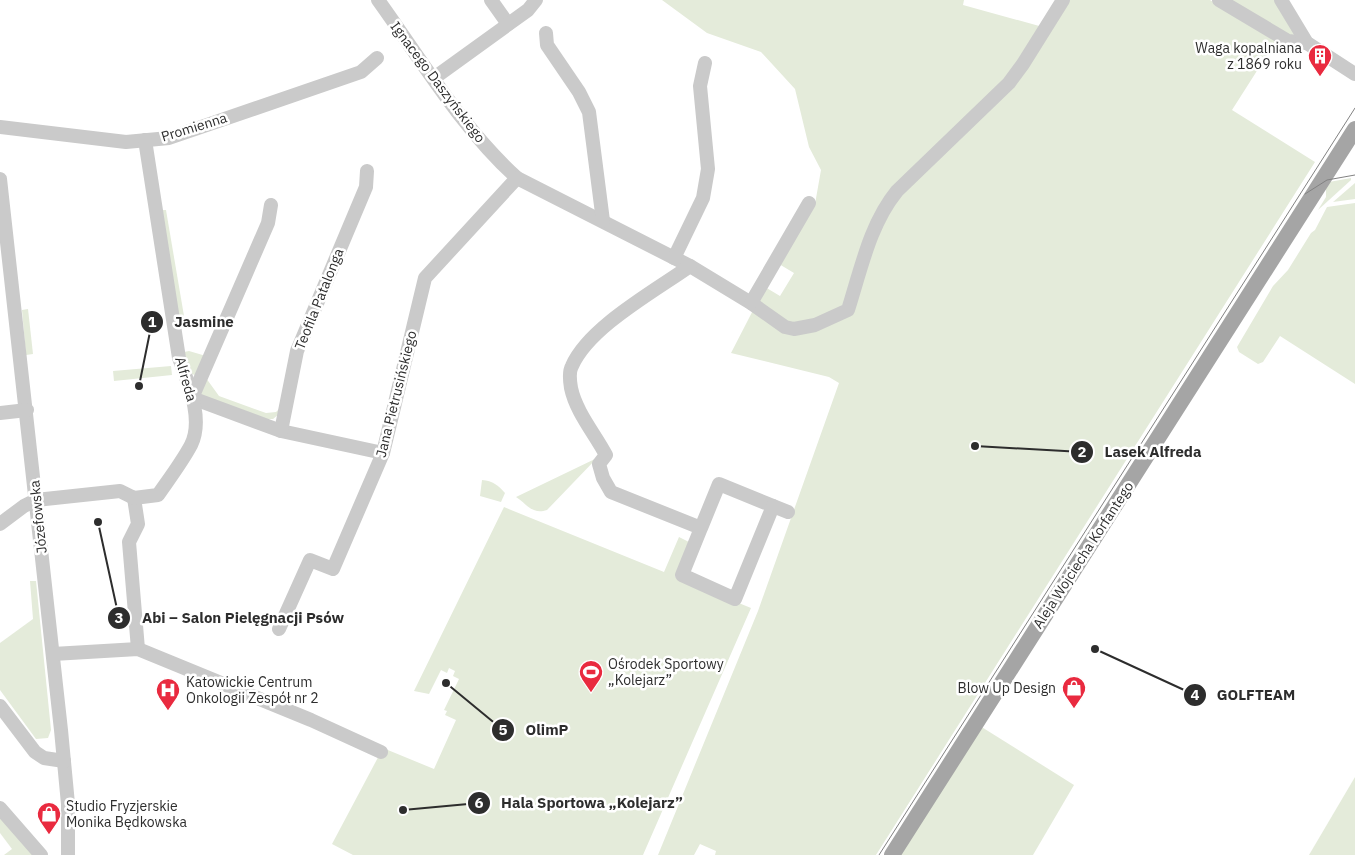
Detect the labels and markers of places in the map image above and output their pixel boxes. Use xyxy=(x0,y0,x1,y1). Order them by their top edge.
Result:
place label: Waga kopalniana z 1869 roku xyxy=(1195,39,1303,73)
building icon: Waga kopalniana z 1869 roku xyxy=(1307,43,1333,77)
callout: Jasmine xyxy=(139,307,244,337)
callout: Lasek Alfreda xyxy=(1070,437,1212,467)
callout: Abi – Salon Pielęgnacji Psów xyxy=(107,603,354,633)
place label: Ośrodek Sportowy „Kolejarz” xyxy=(608,655,724,689)
sports icon: Ośrodek Sportowy „Kolejarz” xyxy=(578,659,604,693)
place label: Katowickie Centrum Onkologii Zespół nr 2 xyxy=(186,673,319,707)
shop icon: Blow Up Design xyxy=(1061,675,1087,709)
hospital icon: Katowickie Centrum Onkologii Zespół nr 2 xyxy=(155,677,181,711)
place label: Blow Up Design xyxy=(958,679,1056,697)
callout: GOLFTEAM xyxy=(1182,680,1306,710)
callout: OlimP xyxy=(491,715,578,745)
callout: Hala Sportowa „Kolejarz” xyxy=(466,788,693,818)
place label: Studio Fryzjerskie Monika Będkowska xyxy=(66,797,187,831)
shop icon: Studio Fryzjerskie Monika Będkowska xyxy=(36,801,62,835)

